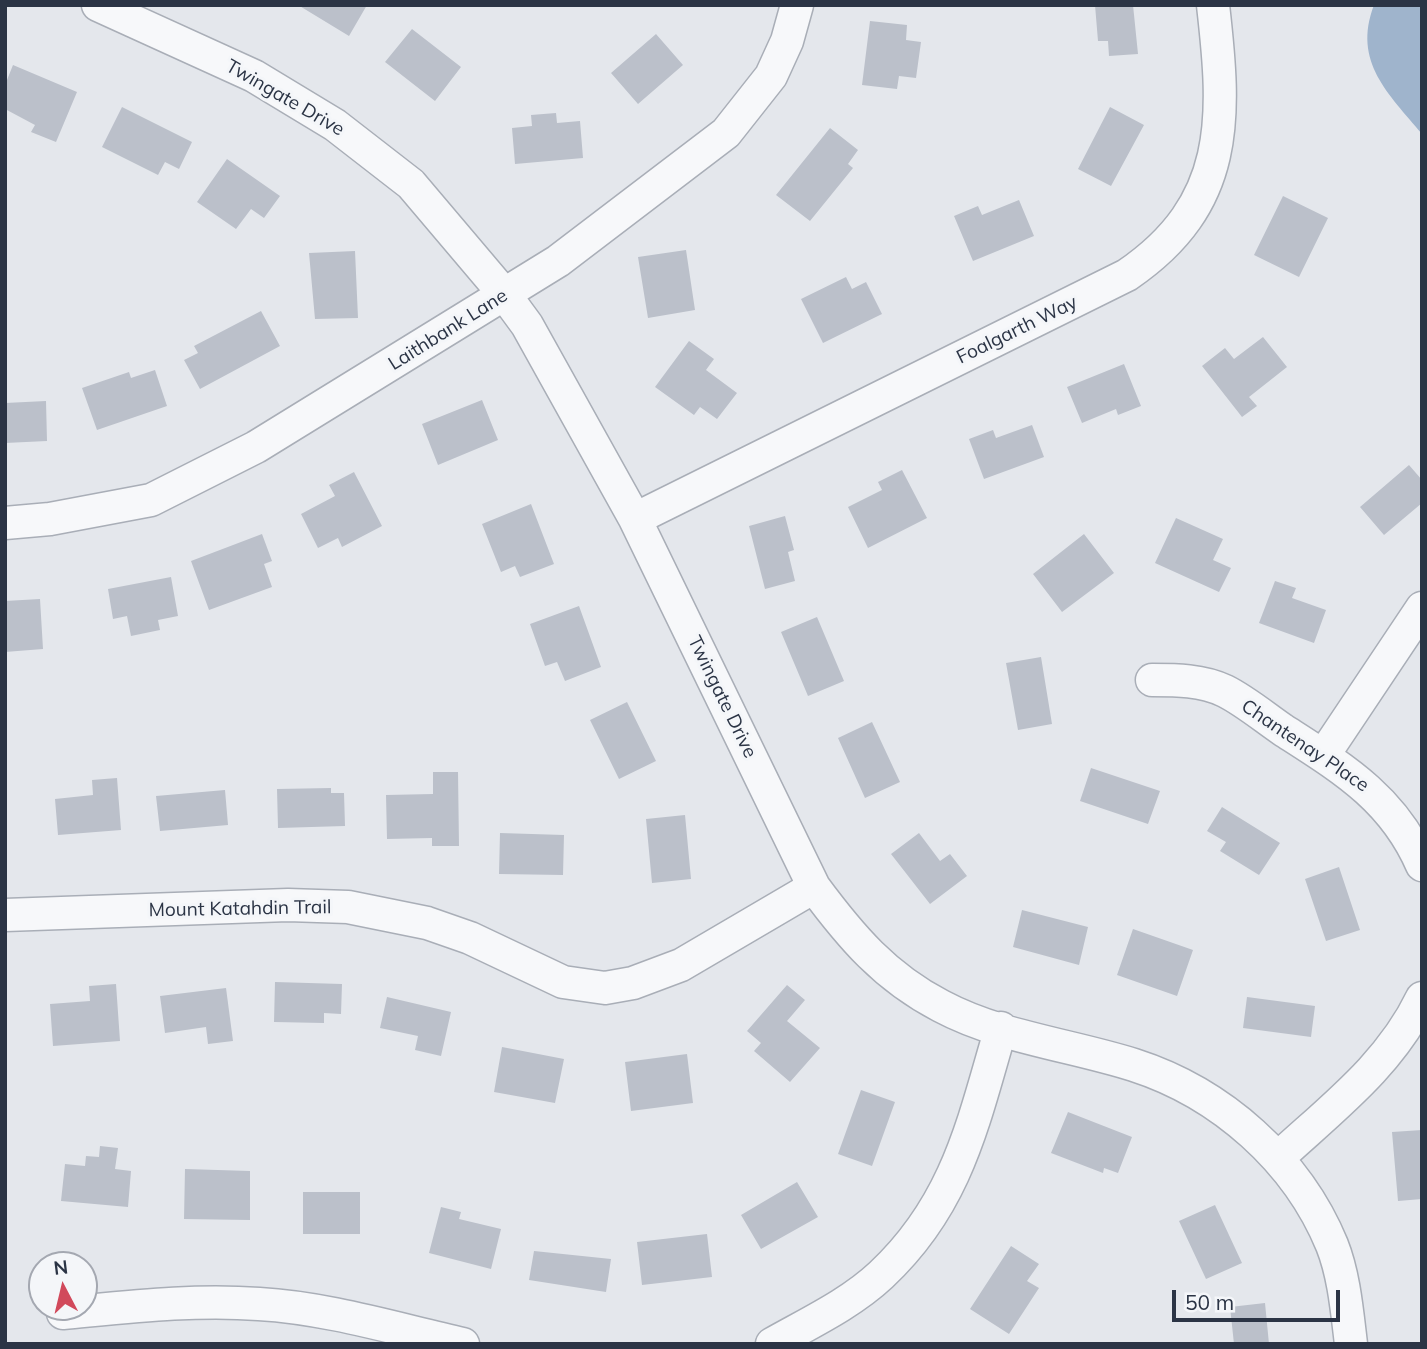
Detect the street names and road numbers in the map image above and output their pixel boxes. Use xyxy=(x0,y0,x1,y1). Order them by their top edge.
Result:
street label: Twingate Drive xyxy=(222,55,348,141)
street label: Laithbank Lane xyxy=(384,284,512,376)
street label: Foalgarth Way xyxy=(953,291,1081,369)
street label: Twingate Drive xyxy=(683,632,761,762)
street label: Chantenay Place xyxy=(1237,695,1373,797)
street label: Mount Katahdin Trail xyxy=(148,896,332,922)

